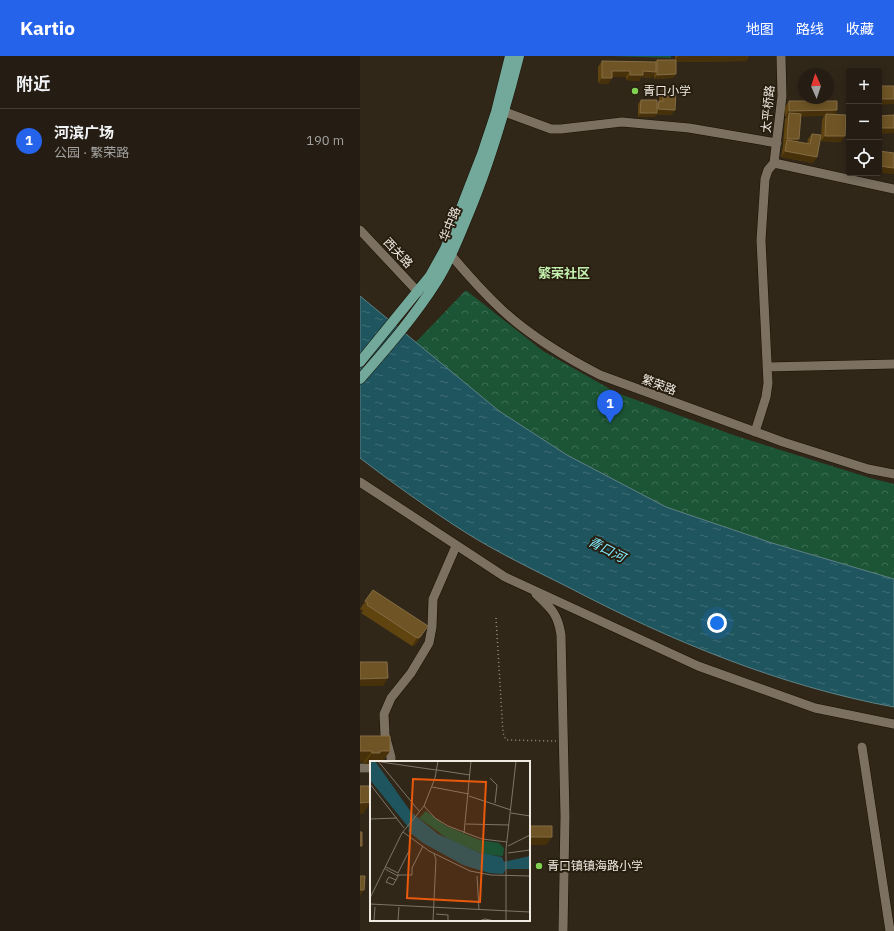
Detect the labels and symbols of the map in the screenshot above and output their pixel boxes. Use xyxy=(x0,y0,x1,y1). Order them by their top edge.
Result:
north arrow xyxy=(798,68,834,104)
place label: 青口小学 xyxy=(643,83,691,98)
street label: 太平桥路 xyxy=(758,84,777,134)
marker: 青口小学 xyxy=(630,86,640,96)
street label: 华中路 xyxy=(436,204,463,243)
street label: 西关路 xyxy=(381,234,416,271)
district label: 繁荣社区 xyxy=(538,265,590,282)
street label: 繁荣路 xyxy=(640,371,679,398)
pin: 1 xyxy=(597,390,623,423)
water label: 青口河 xyxy=(586,533,631,567)
your location xyxy=(707,613,727,633)
inset map xyxy=(370,761,530,921)
place label: 青口镇镇海路小学 xyxy=(547,858,643,873)
marker: 青口镇镇海路小学 xyxy=(534,861,544,871)

